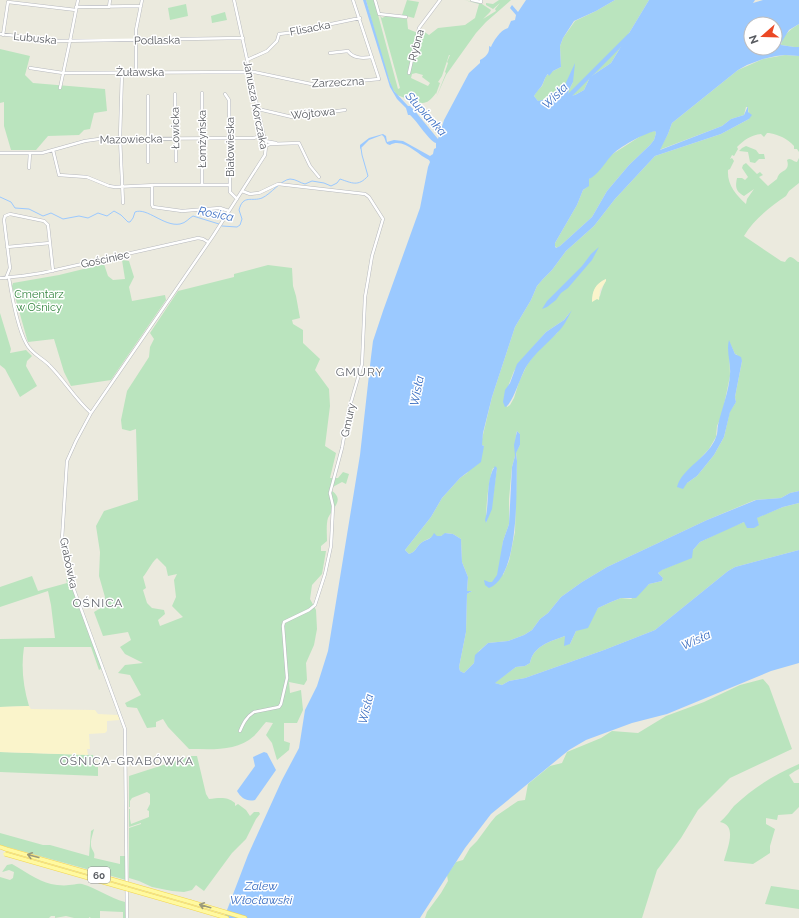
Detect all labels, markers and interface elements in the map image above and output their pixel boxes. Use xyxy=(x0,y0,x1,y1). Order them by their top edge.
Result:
north arrow xyxy=(743,16,783,56)
street label: Flisacka xyxy=(289,18,331,39)
street label: Rybna xyxy=(406,28,427,62)
street label: Lubuska xyxy=(13,30,57,47)
text: N xyxy=(747,33,762,45)
street label: Podlaska xyxy=(134,34,180,47)
street label: Janusza Korczaka xyxy=(241,60,270,150)
street label: Żuławska xyxy=(116,66,164,79)
street label: Zarzeczna xyxy=(312,75,365,90)
water label: Wisła xyxy=(539,80,571,112)
water label: Słupianka xyxy=(402,88,449,139)
street label: Wójtowa xyxy=(290,105,336,122)
street label: Łowicka xyxy=(169,107,182,149)
street label: Łomżyńska xyxy=(196,110,209,168)
street label: Białowieska xyxy=(224,117,237,177)
street label: Mazowiecka xyxy=(99,132,163,147)
water label: Rosica xyxy=(197,204,235,224)
street label: Gościniec xyxy=(80,248,131,271)
park label: Cmentarz w Ośnicy xyxy=(14,288,64,314)
district label: GMURY xyxy=(336,365,384,379)
water label: Wisła xyxy=(407,375,427,407)
street label: Gmury xyxy=(339,402,358,438)
street label: Grabówka xyxy=(57,537,80,590)
district label: OŚNICA xyxy=(73,596,123,610)
water label: Wisła xyxy=(679,627,713,653)
water label: Wisła xyxy=(355,692,377,726)
district label: OŚNICA-GRABÓWKA xyxy=(60,754,194,768)
one-way arrow xyxy=(26,852,39,860)
road number: 60 xyxy=(88,867,110,883)
water label: Zalew Włocławski xyxy=(230,879,293,907)
one-way arrow xyxy=(198,902,211,909)

